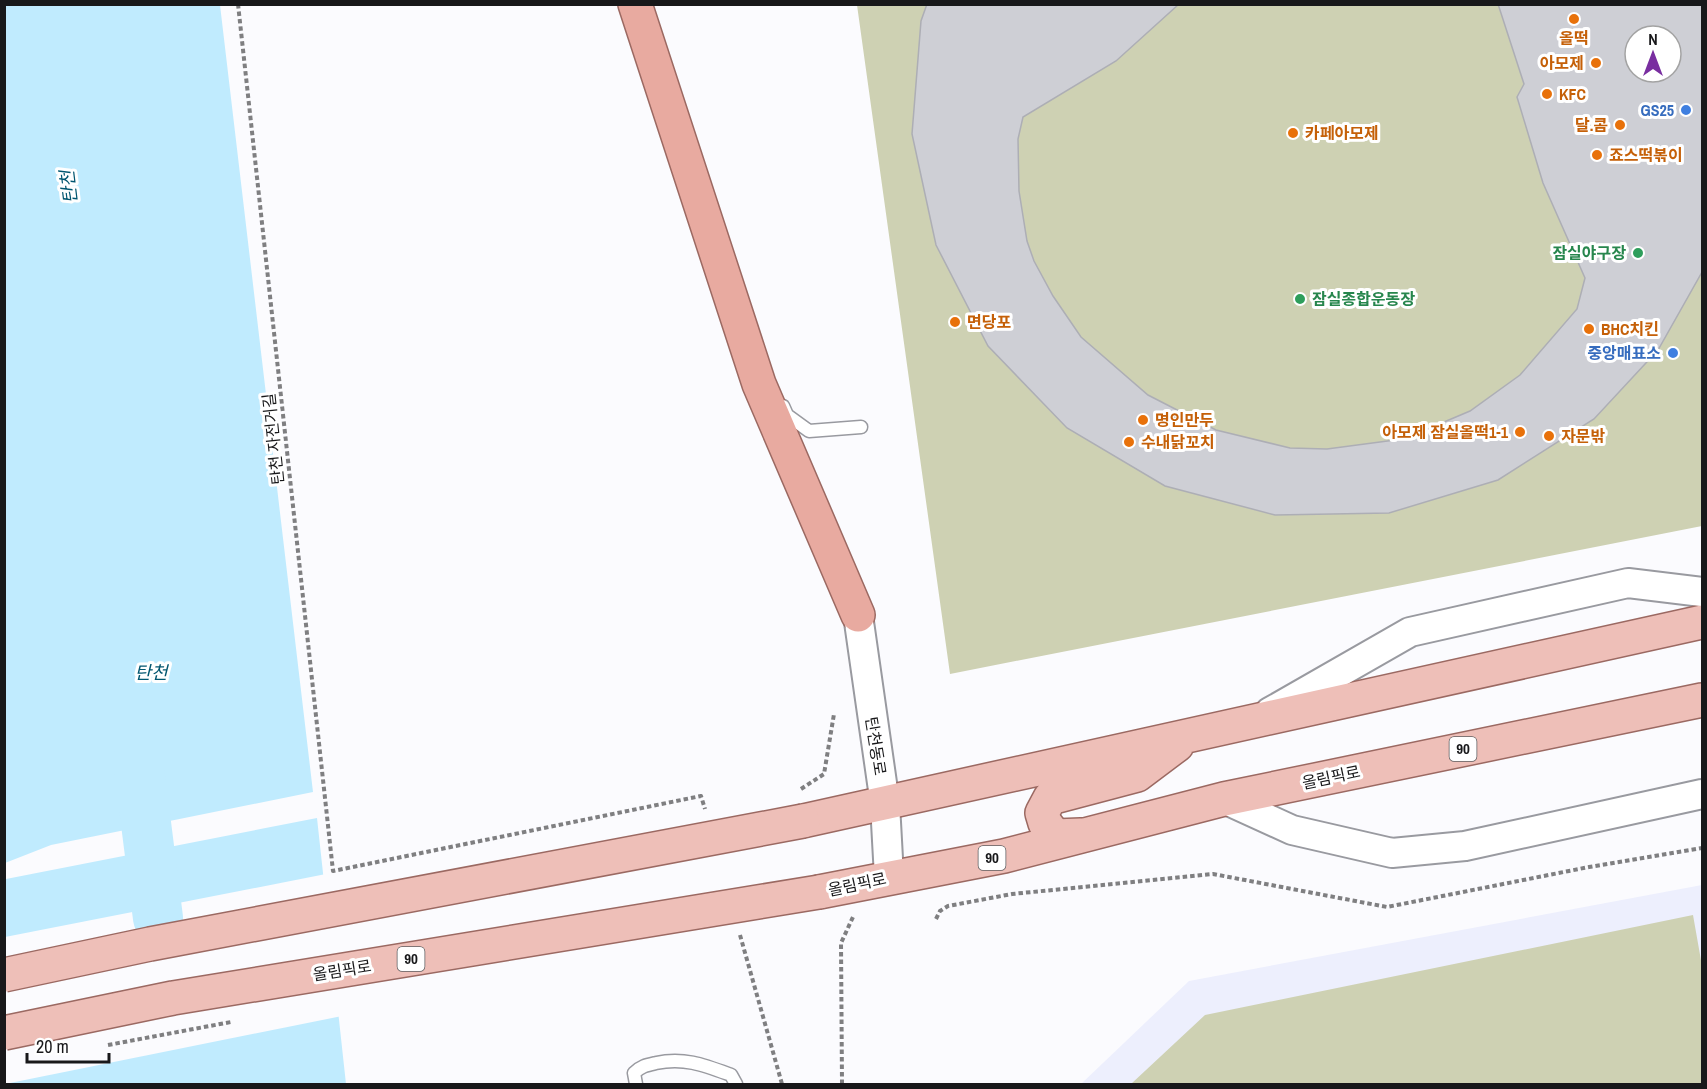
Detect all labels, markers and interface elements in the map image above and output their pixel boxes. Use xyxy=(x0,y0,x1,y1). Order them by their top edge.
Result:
marker: 올떡 xyxy=(1567,12,1581,26)
north arrow xyxy=(1623,24,1683,84)
place label: 올떡 xyxy=(1559,27,1589,49)
text: N xyxy=(1648,28,1658,50)
place label: 아모제 xyxy=(1540,52,1584,74)
marker: 아모제 xyxy=(1589,56,1603,70)
place label: KFC xyxy=(1559,83,1586,105)
marker: KFC xyxy=(1540,87,1554,101)
place label: GS25 xyxy=(1640,99,1674,121)
marker: GS25 xyxy=(1679,103,1693,117)
place label: 달.콤 xyxy=(1575,114,1608,136)
marker: 달.콤 xyxy=(1613,118,1627,132)
place label: 카페아모제 xyxy=(1305,122,1379,144)
marker: 카페아모제 xyxy=(1286,126,1300,140)
place label: 죠스떡볶이 xyxy=(1609,144,1683,166)
marker: 죠스떡볶이 xyxy=(1590,148,1604,162)
water label: 탄천 xyxy=(54,167,83,205)
place label: 잠실야구장 xyxy=(1552,242,1626,264)
marker: 잠실야구장 xyxy=(1631,246,1645,260)
place label: 잠실종합운동장 xyxy=(1312,288,1415,310)
marker: 잠실종합운동장 xyxy=(1293,292,1307,306)
place label: 면당포 xyxy=(967,311,1011,333)
marker: 면당포 xyxy=(948,315,962,329)
place label: BHC치킨 xyxy=(1601,318,1659,340)
marker: BHC치킨 xyxy=(1582,322,1596,336)
place label: 중앙매표소 xyxy=(1587,342,1661,364)
marker: 중앙매표소 xyxy=(1666,346,1680,360)
street label: 탄천 자전거길 xyxy=(257,392,289,486)
place label: 명인만두 xyxy=(1155,409,1214,431)
marker: 명인만두 xyxy=(1136,413,1150,427)
place label: 아모제 잠실올떡1-1 xyxy=(1382,421,1509,443)
marker: 아모제 잠실올떡1-1 xyxy=(1513,425,1527,439)
place label: 자문밖 xyxy=(1561,425,1605,447)
marker: 자문밖 xyxy=(1542,429,1556,443)
place label: 수내닭꼬치 xyxy=(1141,431,1215,453)
marker: 수내닭꼬치 xyxy=(1122,435,1136,449)
water label: 탄천 xyxy=(134,660,170,685)
street label: 탄천동로 xyxy=(861,715,892,777)
road number: 90 xyxy=(1450,737,1476,761)
street label: 올림픽로 xyxy=(1300,760,1362,794)
road number: 90 xyxy=(978,846,1006,870)
street label: 올림픽로 xyxy=(826,867,888,901)
road number: 90 xyxy=(398,947,424,971)
street label: 올림픽로 xyxy=(311,954,373,985)
scale bar xyxy=(27,1026,110,1064)
text: 20 m xyxy=(36,1034,69,1059)

